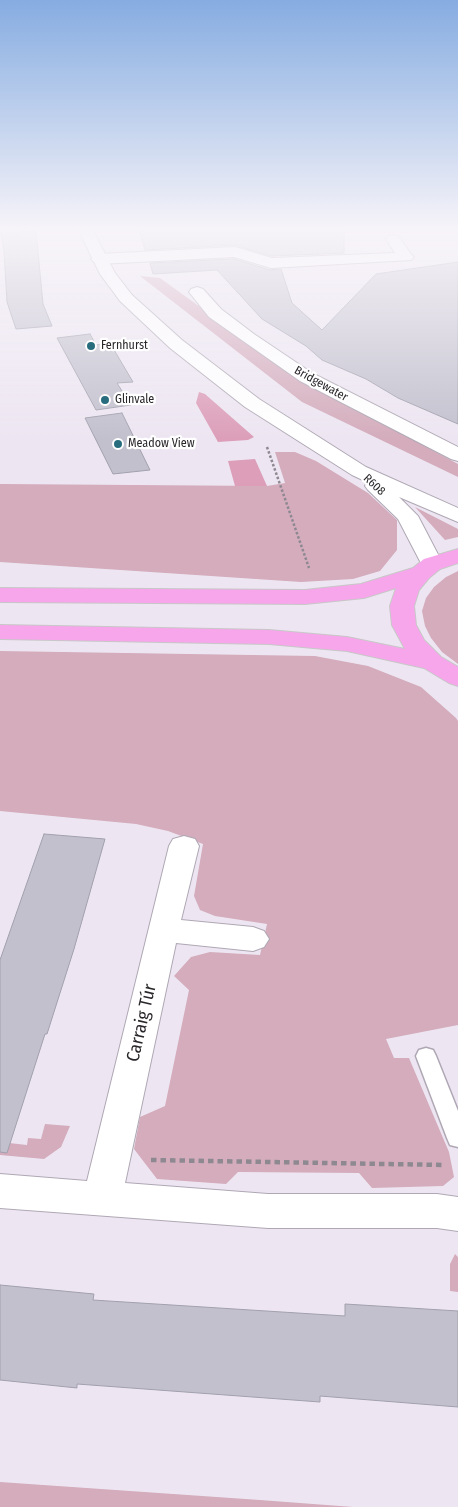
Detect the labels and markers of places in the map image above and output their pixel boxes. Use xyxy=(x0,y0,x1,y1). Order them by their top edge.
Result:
place label: Fernhurst xyxy=(101,339,148,353)
marker: Fernhurst xyxy=(85,340,97,352)
place label: Glinvale xyxy=(115,393,154,407)
marker: Glinvale xyxy=(99,394,111,406)
place label: Meadow View xyxy=(128,437,195,451)
marker: Meadow View xyxy=(112,438,124,450)

